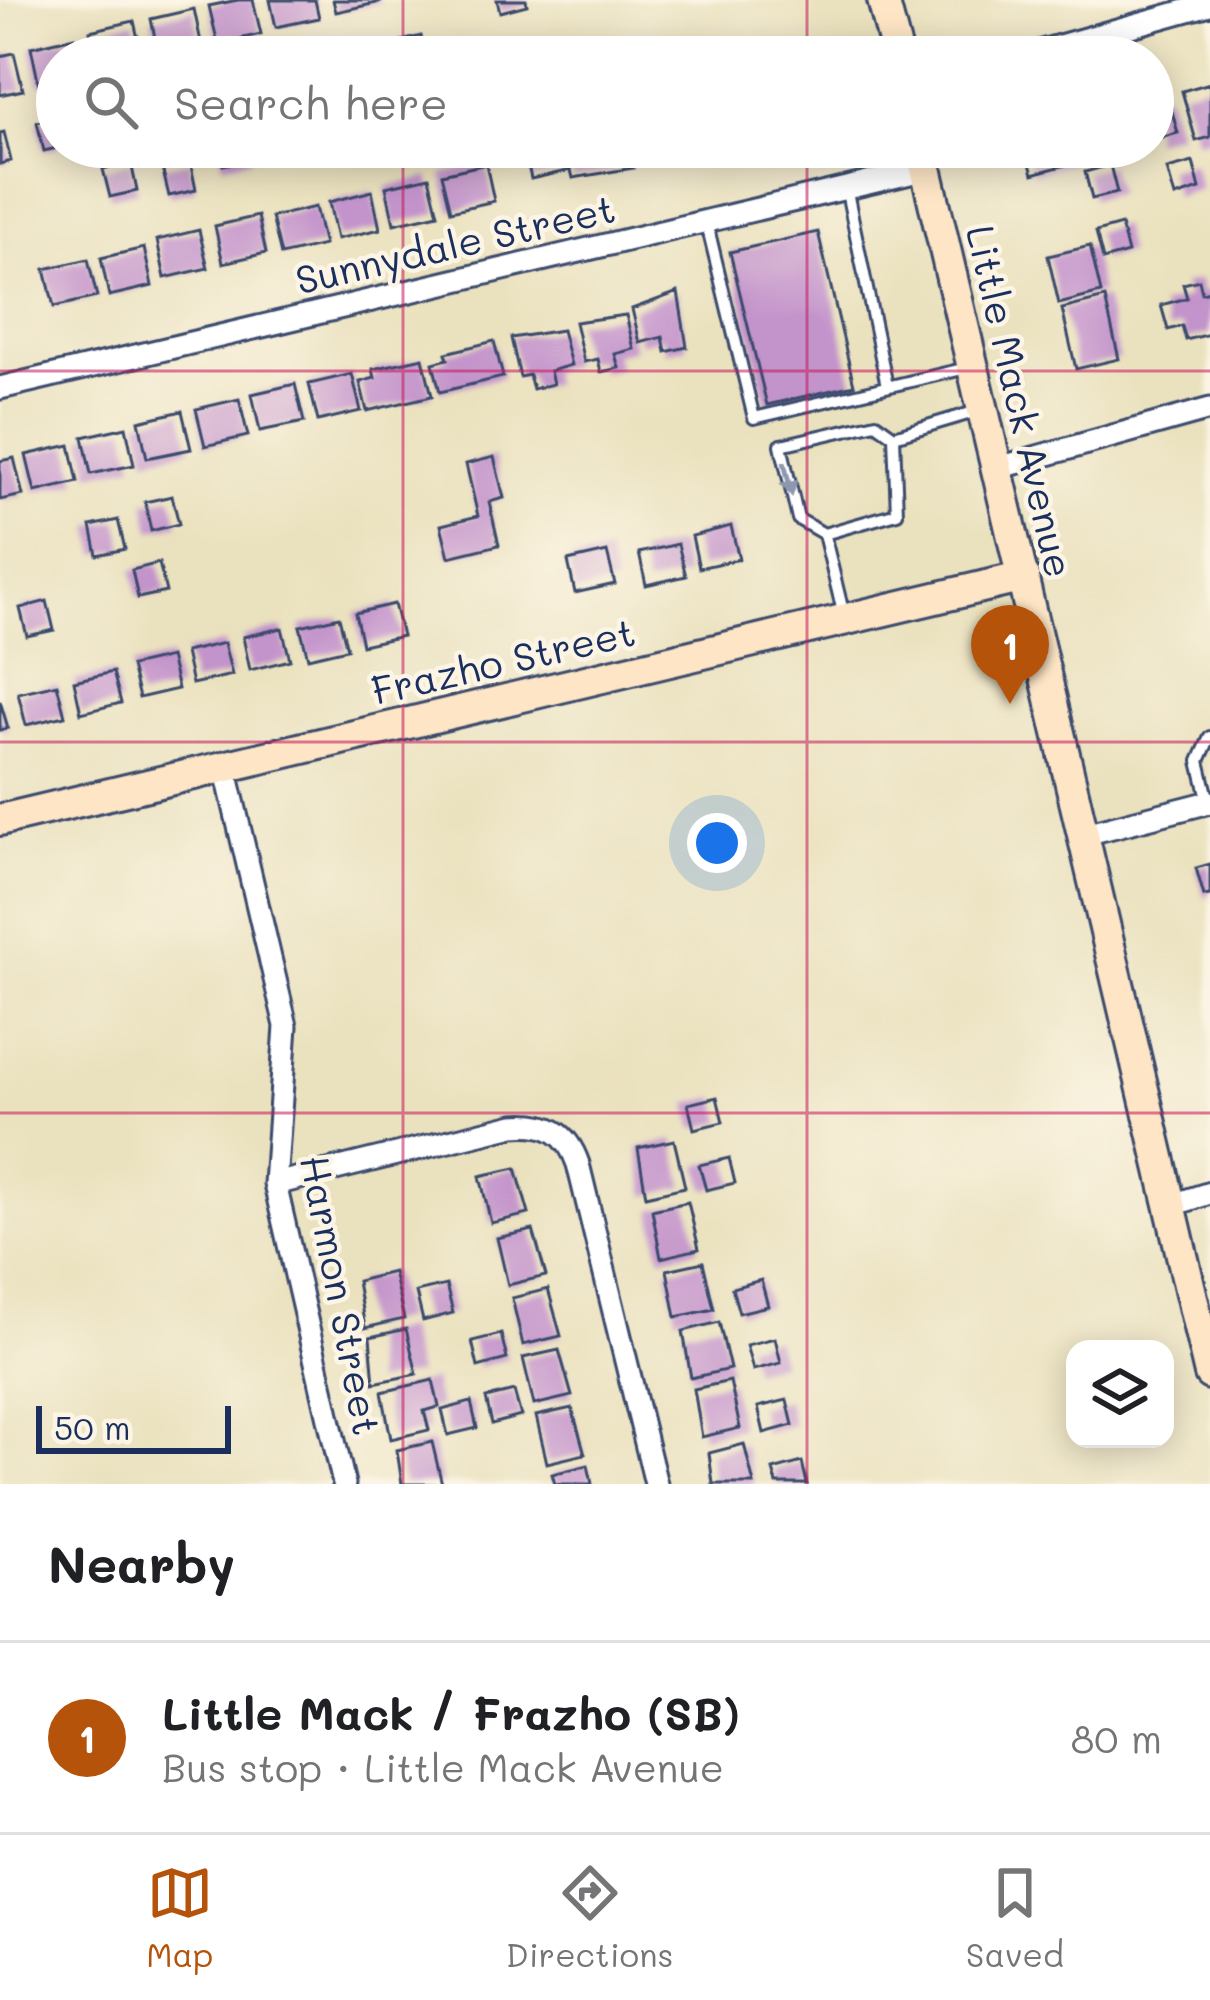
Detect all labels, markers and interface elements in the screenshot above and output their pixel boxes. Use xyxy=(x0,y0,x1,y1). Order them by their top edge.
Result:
search box xyxy=(36,36,1174,168)
icon: search xyxy=(78,69,144,135)
text: Search here xyxy=(174,73,448,131)
street label: Sunnydale Street xyxy=(290,181,620,305)
street label: Little Mack Avenue xyxy=(956,220,1086,582)
one-way arrow xyxy=(780,461,799,499)
street label: Frazho Street xyxy=(366,605,640,715)
pin: 1 xyxy=(971,605,1049,704)
your location xyxy=(687,813,747,873)
street label: Harmon Street xyxy=(290,1151,394,1439)
map controls xyxy=(1066,1340,1174,1448)
button: layers xyxy=(1066,1340,1174,1448)
scale bar xyxy=(36,1400,231,1453)
text: 50 m xyxy=(54,1405,130,1448)
text: Nearby xyxy=(48,1529,235,1596)
text: Little Mack / Frazho (SB) xyxy=(162,1683,740,1741)
text: 1 xyxy=(78,1712,96,1763)
text: 80 m xyxy=(1071,1712,1162,1763)
text: Bus stop · Little Mack Avenue xyxy=(162,1741,724,1792)
tab: Map xyxy=(146,1860,213,1975)
tab: Directions xyxy=(506,1860,673,1975)
tab: Saved xyxy=(966,1860,1064,1975)

